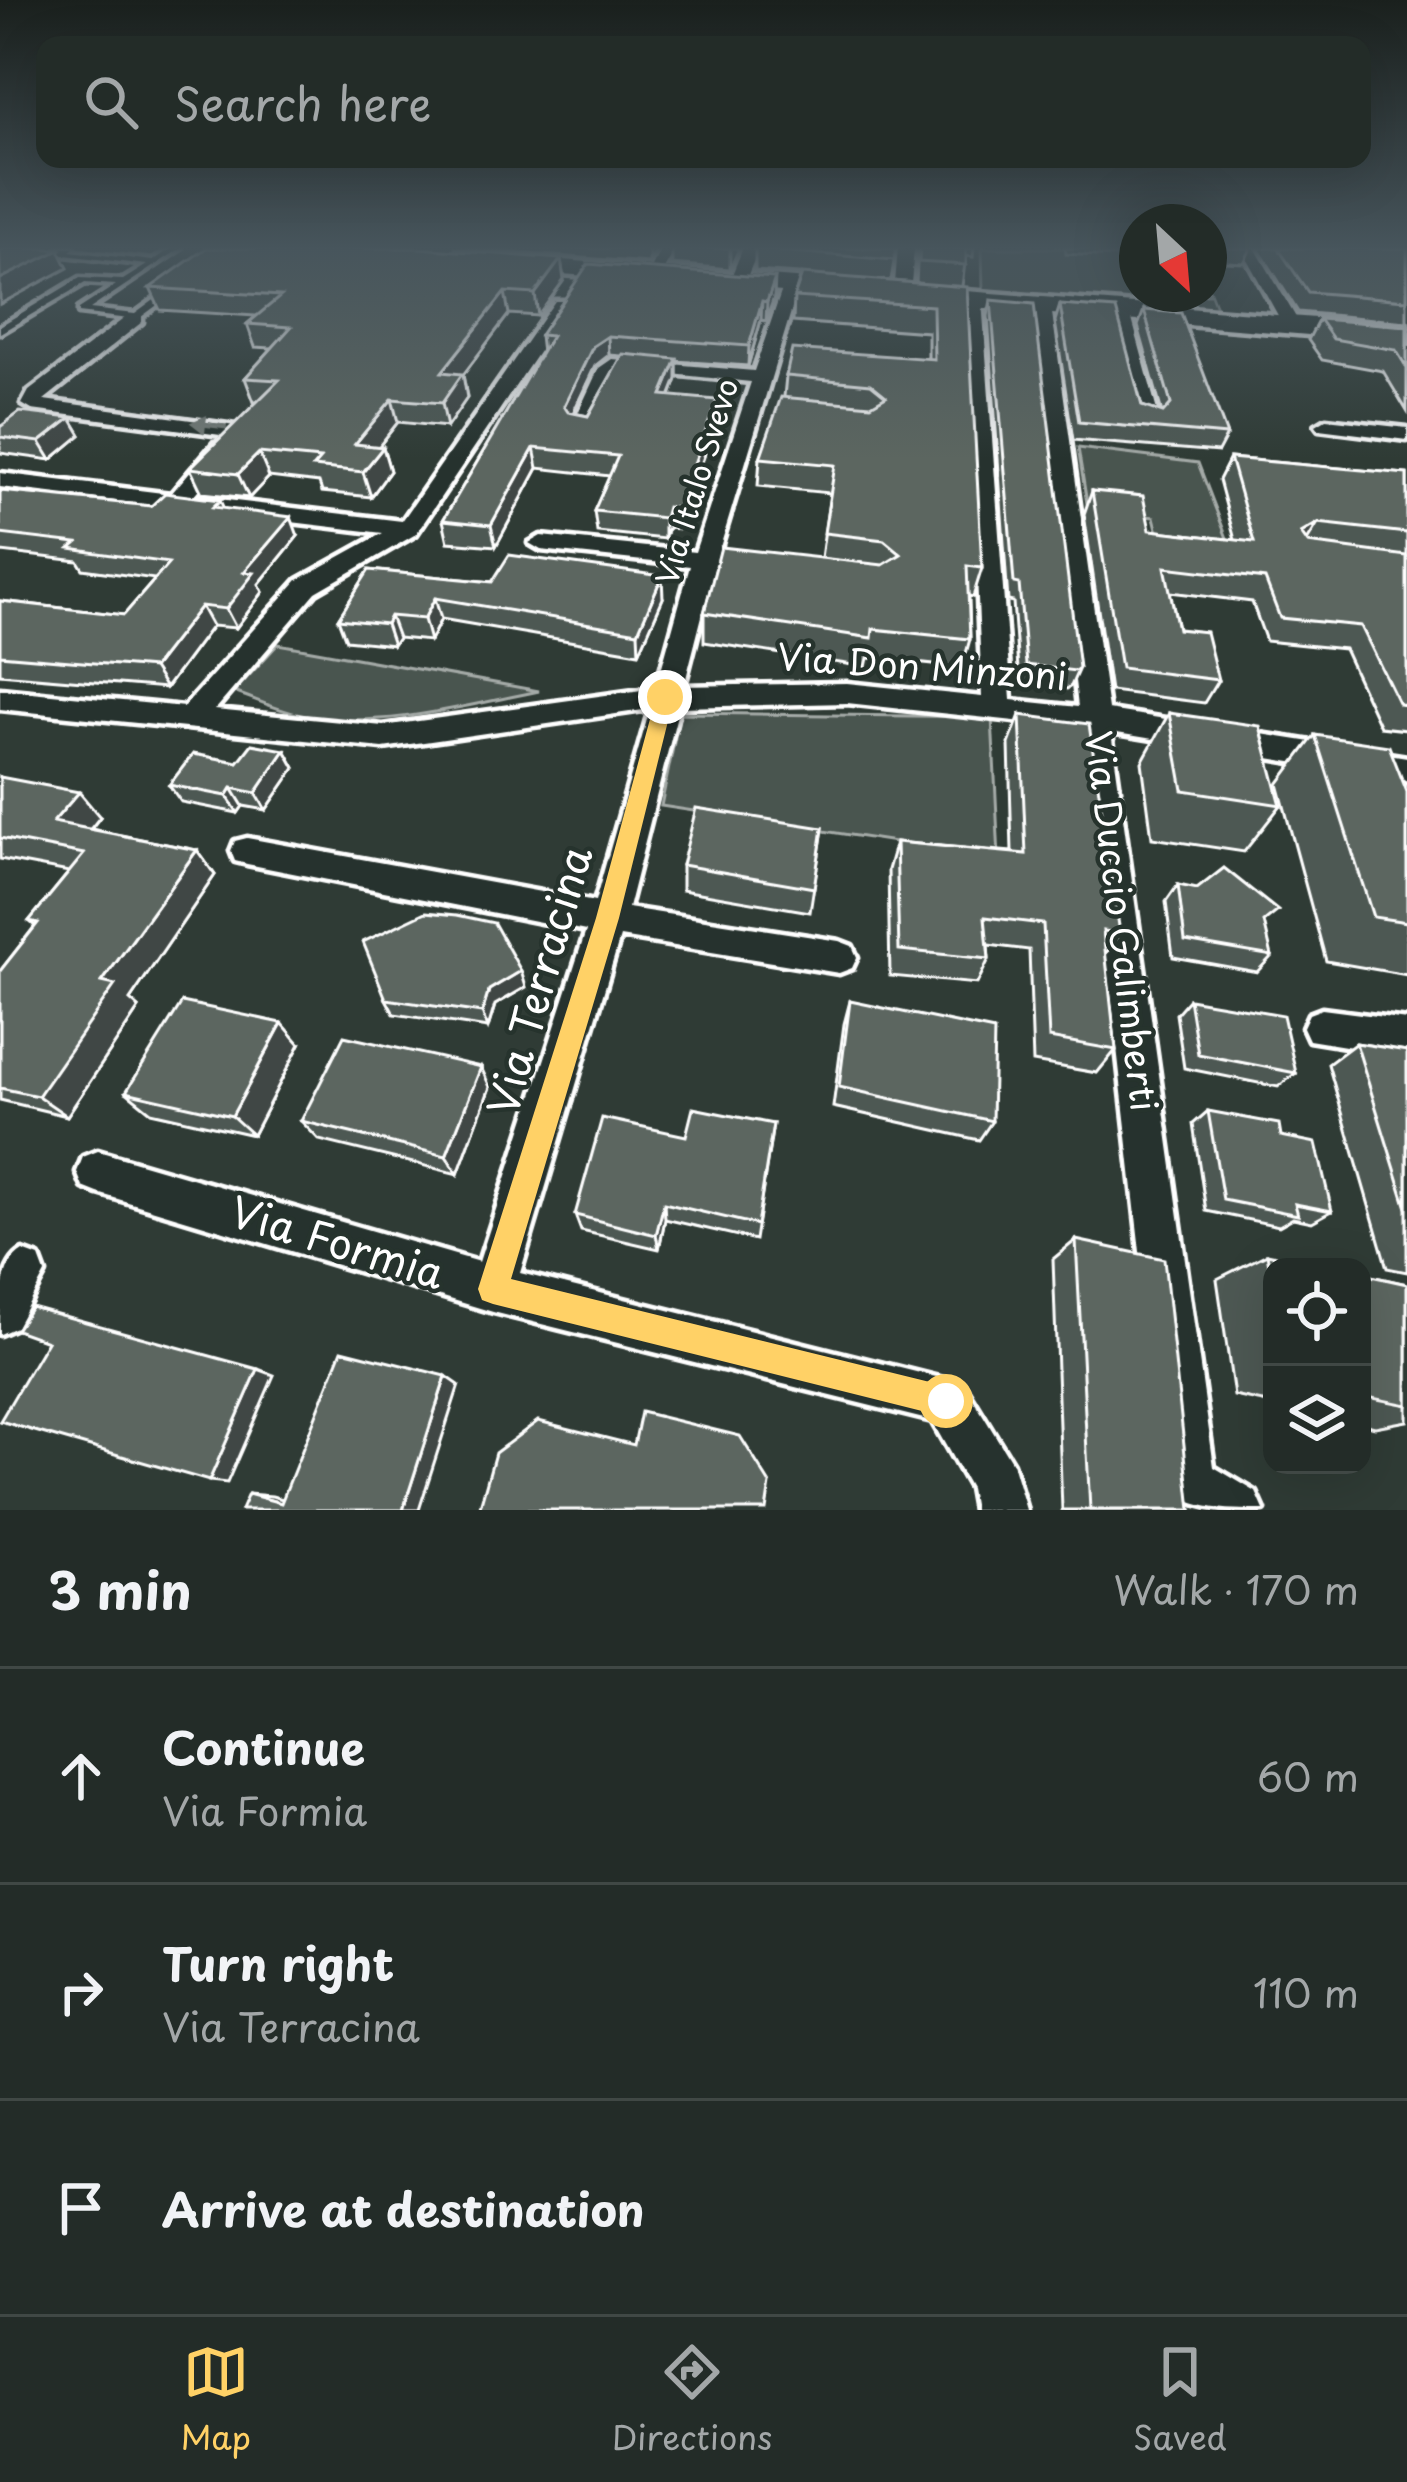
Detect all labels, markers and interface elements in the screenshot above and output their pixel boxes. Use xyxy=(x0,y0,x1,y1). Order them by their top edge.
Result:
search box xyxy=(36,36,1371,168)
text: Search here xyxy=(174,68,431,136)
icon: search xyxy=(78,69,144,135)
north arrow xyxy=(1119,204,1227,312)
street label: Via Italo Svevo xyxy=(643,373,748,590)
one-way arrow xyxy=(190,415,228,434)
street label: Via Don Minzoni xyxy=(776,628,1069,702)
route end xyxy=(638,670,692,724)
street label: Via Duccio Galimberti xyxy=(1073,728,1173,1114)
street label: Via Terracina xyxy=(469,838,606,1122)
street label: Via Formia xyxy=(223,1178,453,1303)
map controls xyxy=(1263,1258,1371,1474)
button: locate xyxy=(1263,1258,1371,1366)
button: layers xyxy=(1263,1366,1371,1474)
route start xyxy=(919,1374,973,1428)
text: 3 min xyxy=(48,1550,192,1627)
text: Walk · 170 m xyxy=(1113,1559,1359,1618)
text: Continue xyxy=(162,1712,365,1780)
icon: ahead xyxy=(48,1743,114,1809)
text: 60 m xyxy=(1257,1746,1359,1805)
text: Via Formia xyxy=(162,1780,367,1839)
text: Turn right xyxy=(162,1928,394,1996)
icon: right xyxy=(48,1959,114,2025)
text: 110 m xyxy=(1253,1962,1359,2021)
text: Via Terracina xyxy=(162,1996,420,2055)
text: Arrive at destination xyxy=(162,2174,645,2242)
icon: arrive xyxy=(48,2175,114,2241)
tab: Map xyxy=(180,2339,251,2461)
tab: Directions xyxy=(612,2339,772,2461)
tab: Saved xyxy=(1133,2339,1227,2461)

